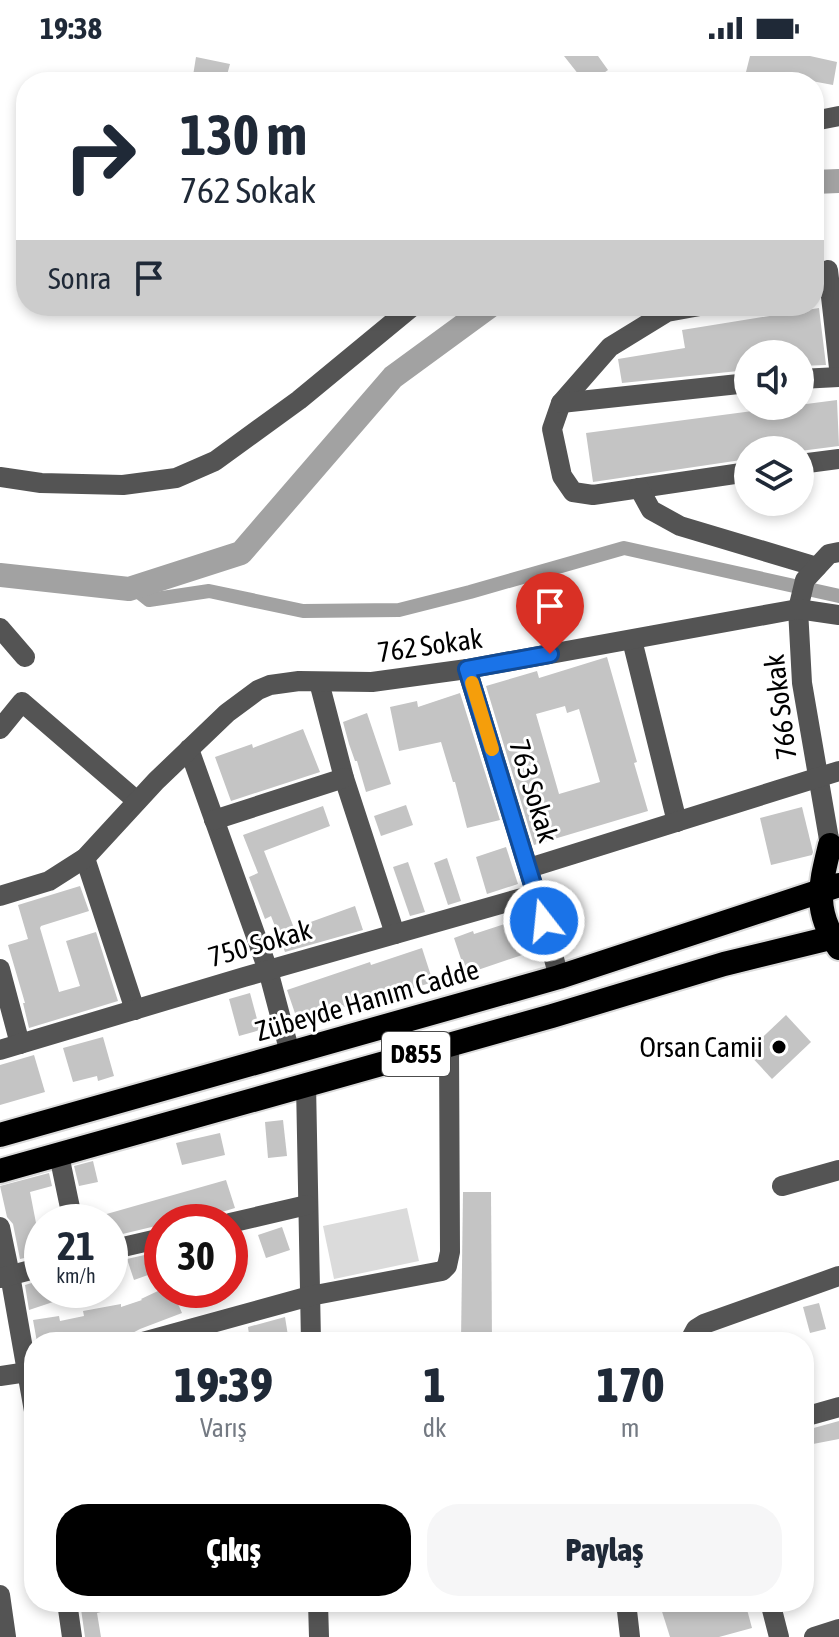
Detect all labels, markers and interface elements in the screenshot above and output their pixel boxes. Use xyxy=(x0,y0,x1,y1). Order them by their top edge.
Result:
text: 19:38 xyxy=(40,11,102,45)
text: 130 m xyxy=(180,103,307,167)
icon: right xyxy=(48,104,152,208)
text: 762 Sokak xyxy=(180,169,316,211)
icon: arrive xyxy=(127,256,171,300)
text: Sonra xyxy=(48,261,111,295)
map controls xyxy=(734,340,814,516)
button: sound xyxy=(734,340,814,420)
button: layers xyxy=(734,436,814,516)
pin xyxy=(516,572,584,654)
icon: arrive xyxy=(528,584,572,628)
street label: 762 Sokak xyxy=(375,622,485,668)
street label: 766 Sokak xyxy=(758,652,802,762)
street label: 763 Sokak xyxy=(503,736,565,846)
position arrow xyxy=(502,879,586,963)
street label: 750 Sokak xyxy=(205,913,315,973)
street label: Zübeyde Hanım Cadde xyxy=(252,953,482,1047)
place label: Orsan Camii xyxy=(639,1031,763,1063)
road number: D855 xyxy=(382,1032,450,1076)
marker: Orsan Camii xyxy=(770,1038,788,1056)
speed limit sign: 30 xyxy=(144,1204,248,1308)
text: 21 xyxy=(57,1223,95,1268)
text: km/h xyxy=(56,1264,96,1287)
text: 19:39 xyxy=(174,1357,273,1412)
text: 1 xyxy=(423,1357,446,1412)
text: 170 xyxy=(596,1357,664,1412)
text: Varış xyxy=(200,1413,247,1443)
text: dk xyxy=(423,1413,446,1443)
text: m xyxy=(621,1413,640,1443)
button: Çıkış xyxy=(56,1504,411,1596)
button: Paylaş xyxy=(427,1504,782,1596)

